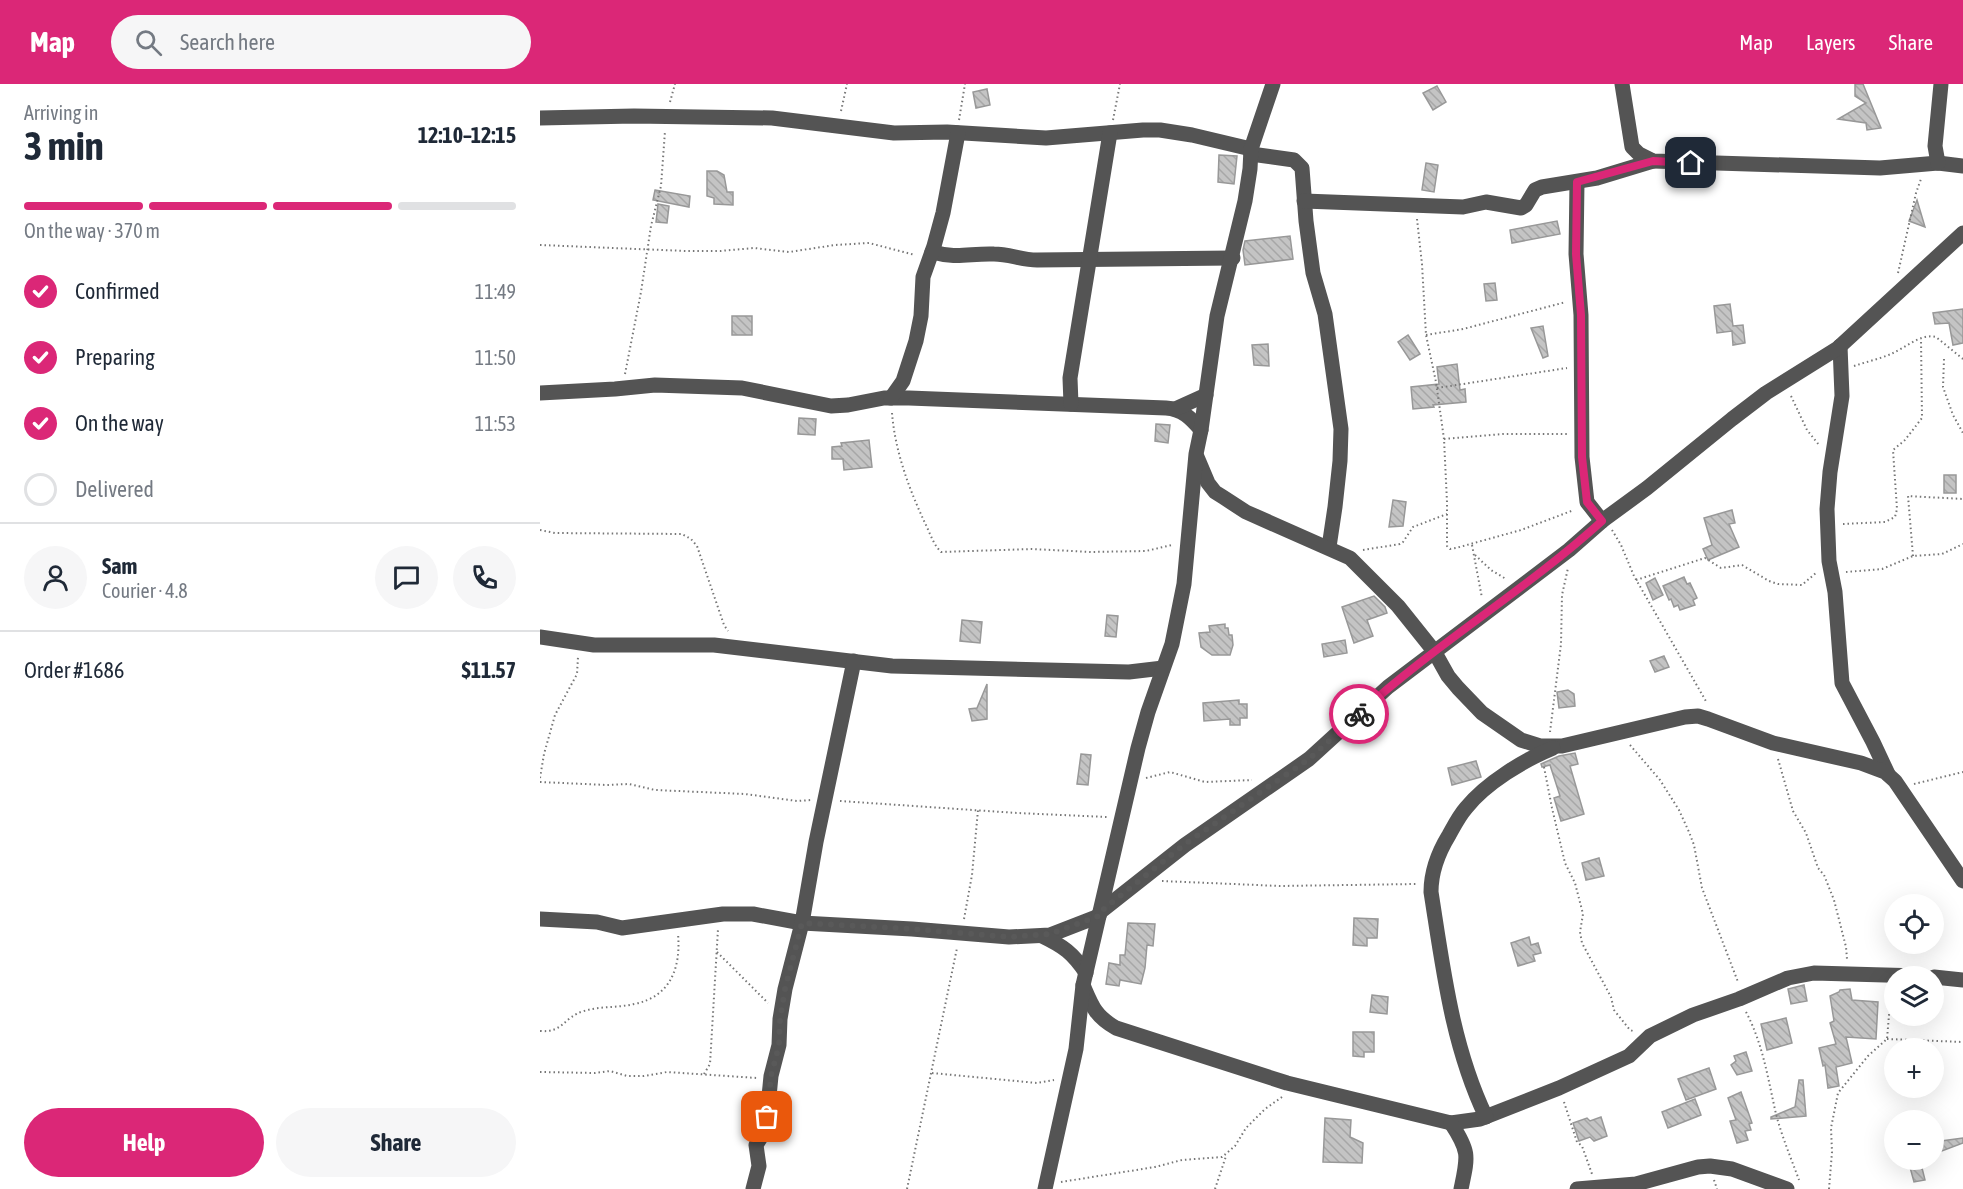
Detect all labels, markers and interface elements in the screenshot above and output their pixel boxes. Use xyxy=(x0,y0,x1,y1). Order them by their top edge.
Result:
search box xyxy=(111,15,531,69)
text: Map xyxy=(30,26,75,58)
icon: search xyxy=(132,26,165,59)
text: Search here xyxy=(180,29,275,55)
text: Map xyxy=(1739,30,1773,54)
text: Layers xyxy=(1806,30,1856,54)
text: Share xyxy=(1889,30,1933,54)
text: Arriving in xyxy=(24,101,98,124)
text: 12:10–12:15 xyxy=(418,122,516,148)
text: 3 min xyxy=(24,124,104,168)
pin xyxy=(1665,137,1716,188)
icon: home xyxy=(1674,146,1707,179)
text: On the way · 370 m xyxy=(24,219,160,242)
icon: check xyxy=(24,275,57,308)
text: Confirmed xyxy=(75,278,160,304)
text: 11:49 xyxy=(475,280,516,303)
icon: check xyxy=(24,341,57,374)
text: Preparing xyxy=(75,344,155,370)
text: 11:50 xyxy=(475,346,516,369)
icon: check xyxy=(24,407,57,440)
text: On the way xyxy=(75,410,164,436)
text: 11:53 xyxy=(475,412,516,435)
text: Delivered xyxy=(75,476,154,502)
button: person xyxy=(24,546,87,609)
button: chat xyxy=(375,546,438,609)
button: phone xyxy=(453,546,516,609)
text: Sam xyxy=(102,553,137,579)
text: Courier · 4.8 xyxy=(102,579,188,602)
text: Order #1686 xyxy=(24,657,124,683)
text: $11.57 xyxy=(461,657,516,683)
courier xyxy=(1329,684,1389,744)
icon: bike xyxy=(1343,698,1376,731)
map controls xyxy=(1884,894,1944,1170)
button: locate xyxy=(1884,894,1944,954)
button: layers xyxy=(1884,966,1944,1026)
button: + xyxy=(1884,1038,1944,1098)
pin xyxy=(741,1091,792,1142)
icon: bag xyxy=(750,1100,783,1133)
button: Help xyxy=(24,1108,264,1177)
button: Share xyxy=(276,1108,516,1177)
button: − xyxy=(1884,1110,1944,1170)

